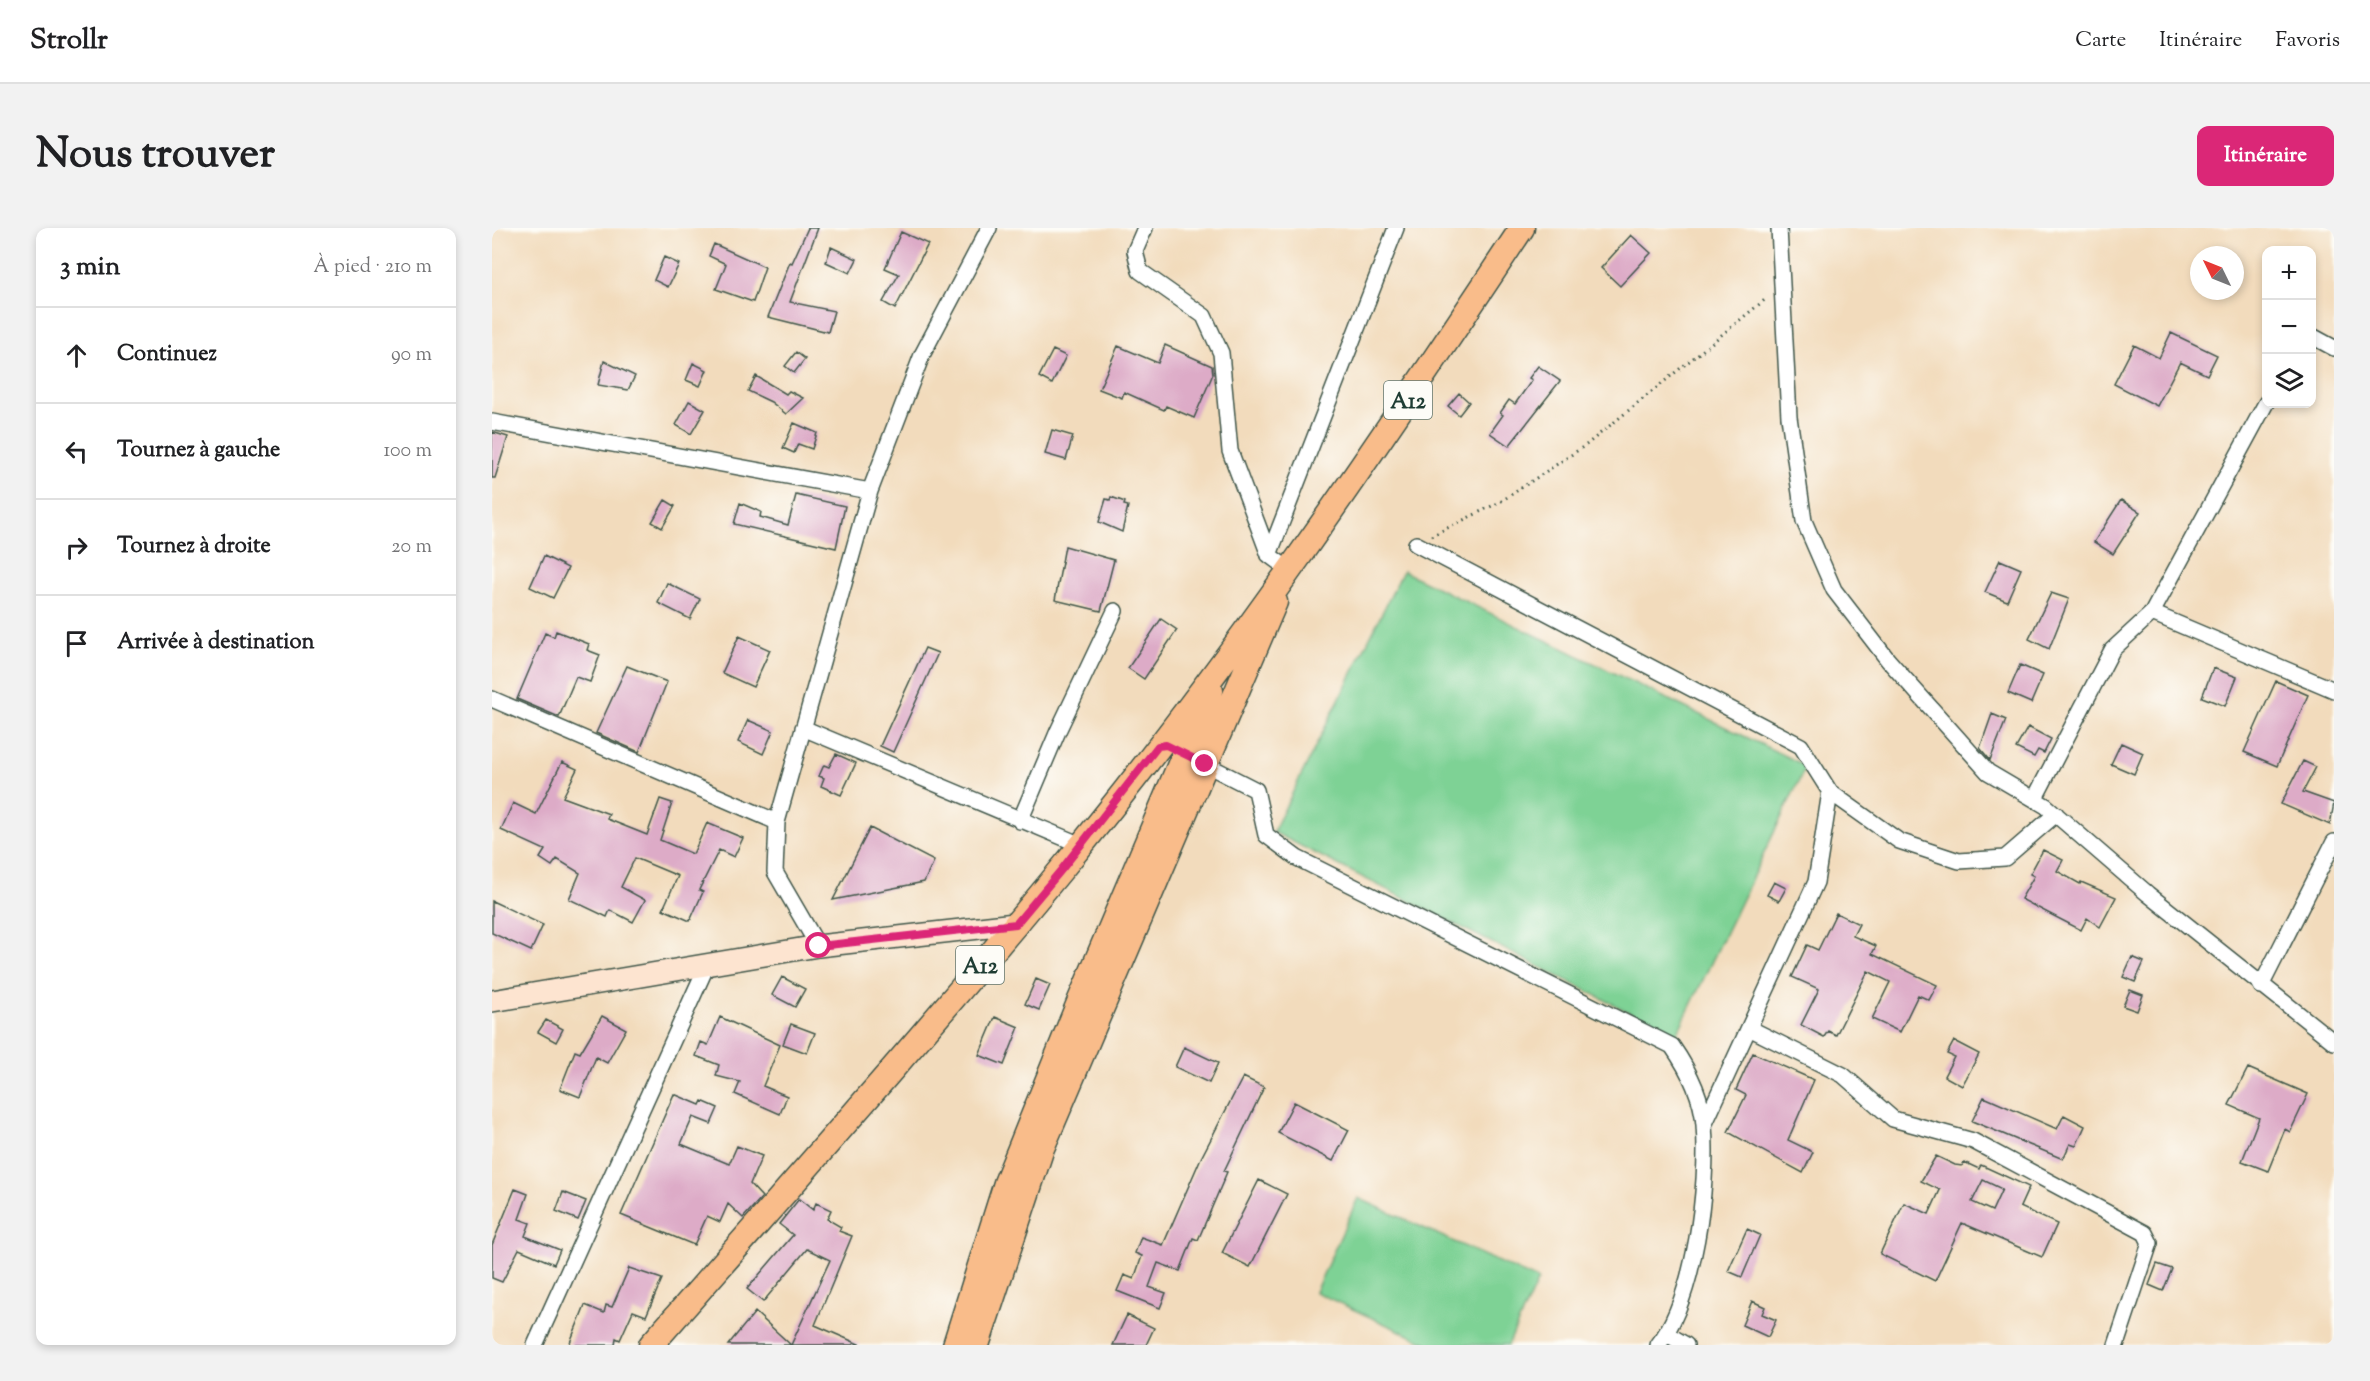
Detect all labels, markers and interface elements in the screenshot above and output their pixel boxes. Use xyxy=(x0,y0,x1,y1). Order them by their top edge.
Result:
text: Strollr xyxy=(30,21,108,61)
text: Carte xyxy=(2075,26,2126,56)
text: Itinéraire xyxy=(2159,26,2242,56)
text: Favoris xyxy=(2275,26,2340,56)
text: Nous trouver xyxy=(36,126,275,186)
button: Itinéraire xyxy=(2197,126,2334,186)
north arrow xyxy=(2190,246,2244,300)
map controls xyxy=(2262,246,2316,408)
button: + xyxy=(2262,246,2316,300)
text: 3 min xyxy=(60,249,120,286)
text: À pied · 210 m xyxy=(313,253,432,282)
button: − xyxy=(2262,300,2316,354)
icon: ahead xyxy=(60,339,93,372)
text: Continuez xyxy=(117,339,217,371)
text: 90 m xyxy=(391,341,432,370)
button: layers xyxy=(2262,354,2316,408)
road number: A12 xyxy=(1384,381,1432,419)
icon: left xyxy=(60,435,93,468)
text: Tournez à gauche xyxy=(117,435,280,467)
text: 100 m xyxy=(383,437,432,466)
icon: right xyxy=(60,531,93,564)
text: Tournez à droite xyxy=(117,531,271,563)
text: 20 m xyxy=(391,533,432,562)
icon: arrive xyxy=(60,627,93,660)
text: Arrivée à destination xyxy=(117,627,314,659)
route end xyxy=(1191,750,1217,776)
route start xyxy=(805,932,831,958)
road number: A12 xyxy=(956,946,1004,984)

